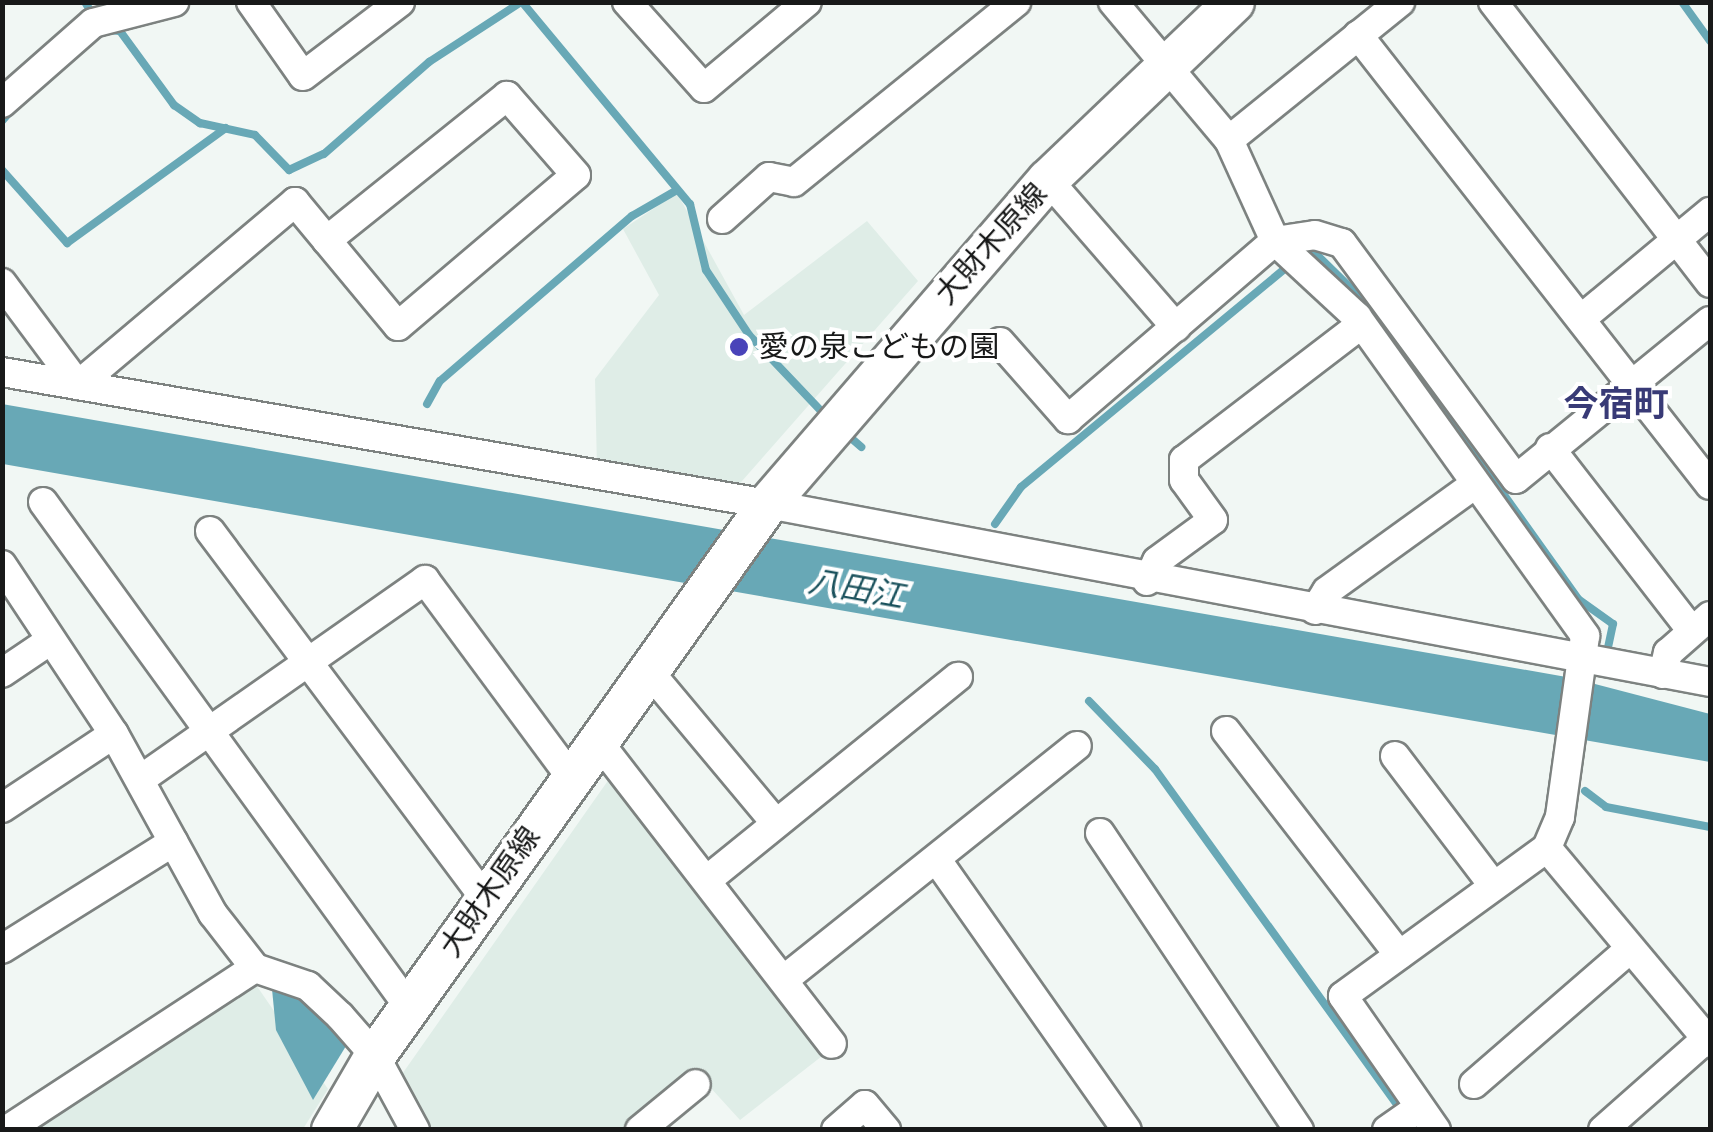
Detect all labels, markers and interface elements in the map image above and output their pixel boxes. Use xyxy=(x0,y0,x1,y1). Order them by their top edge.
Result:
street label: 大財木原線 xyxy=(927,176,1055,312)
place label: 愛の泉こどもの園 xyxy=(759,329,999,365)
marker: 愛の泉こどもの園 xyxy=(728,336,750,358)
district label: 今宿町 xyxy=(1564,383,1668,425)
water label: 八田江 xyxy=(805,562,907,616)
street label: 大財木原線 xyxy=(432,820,548,964)

